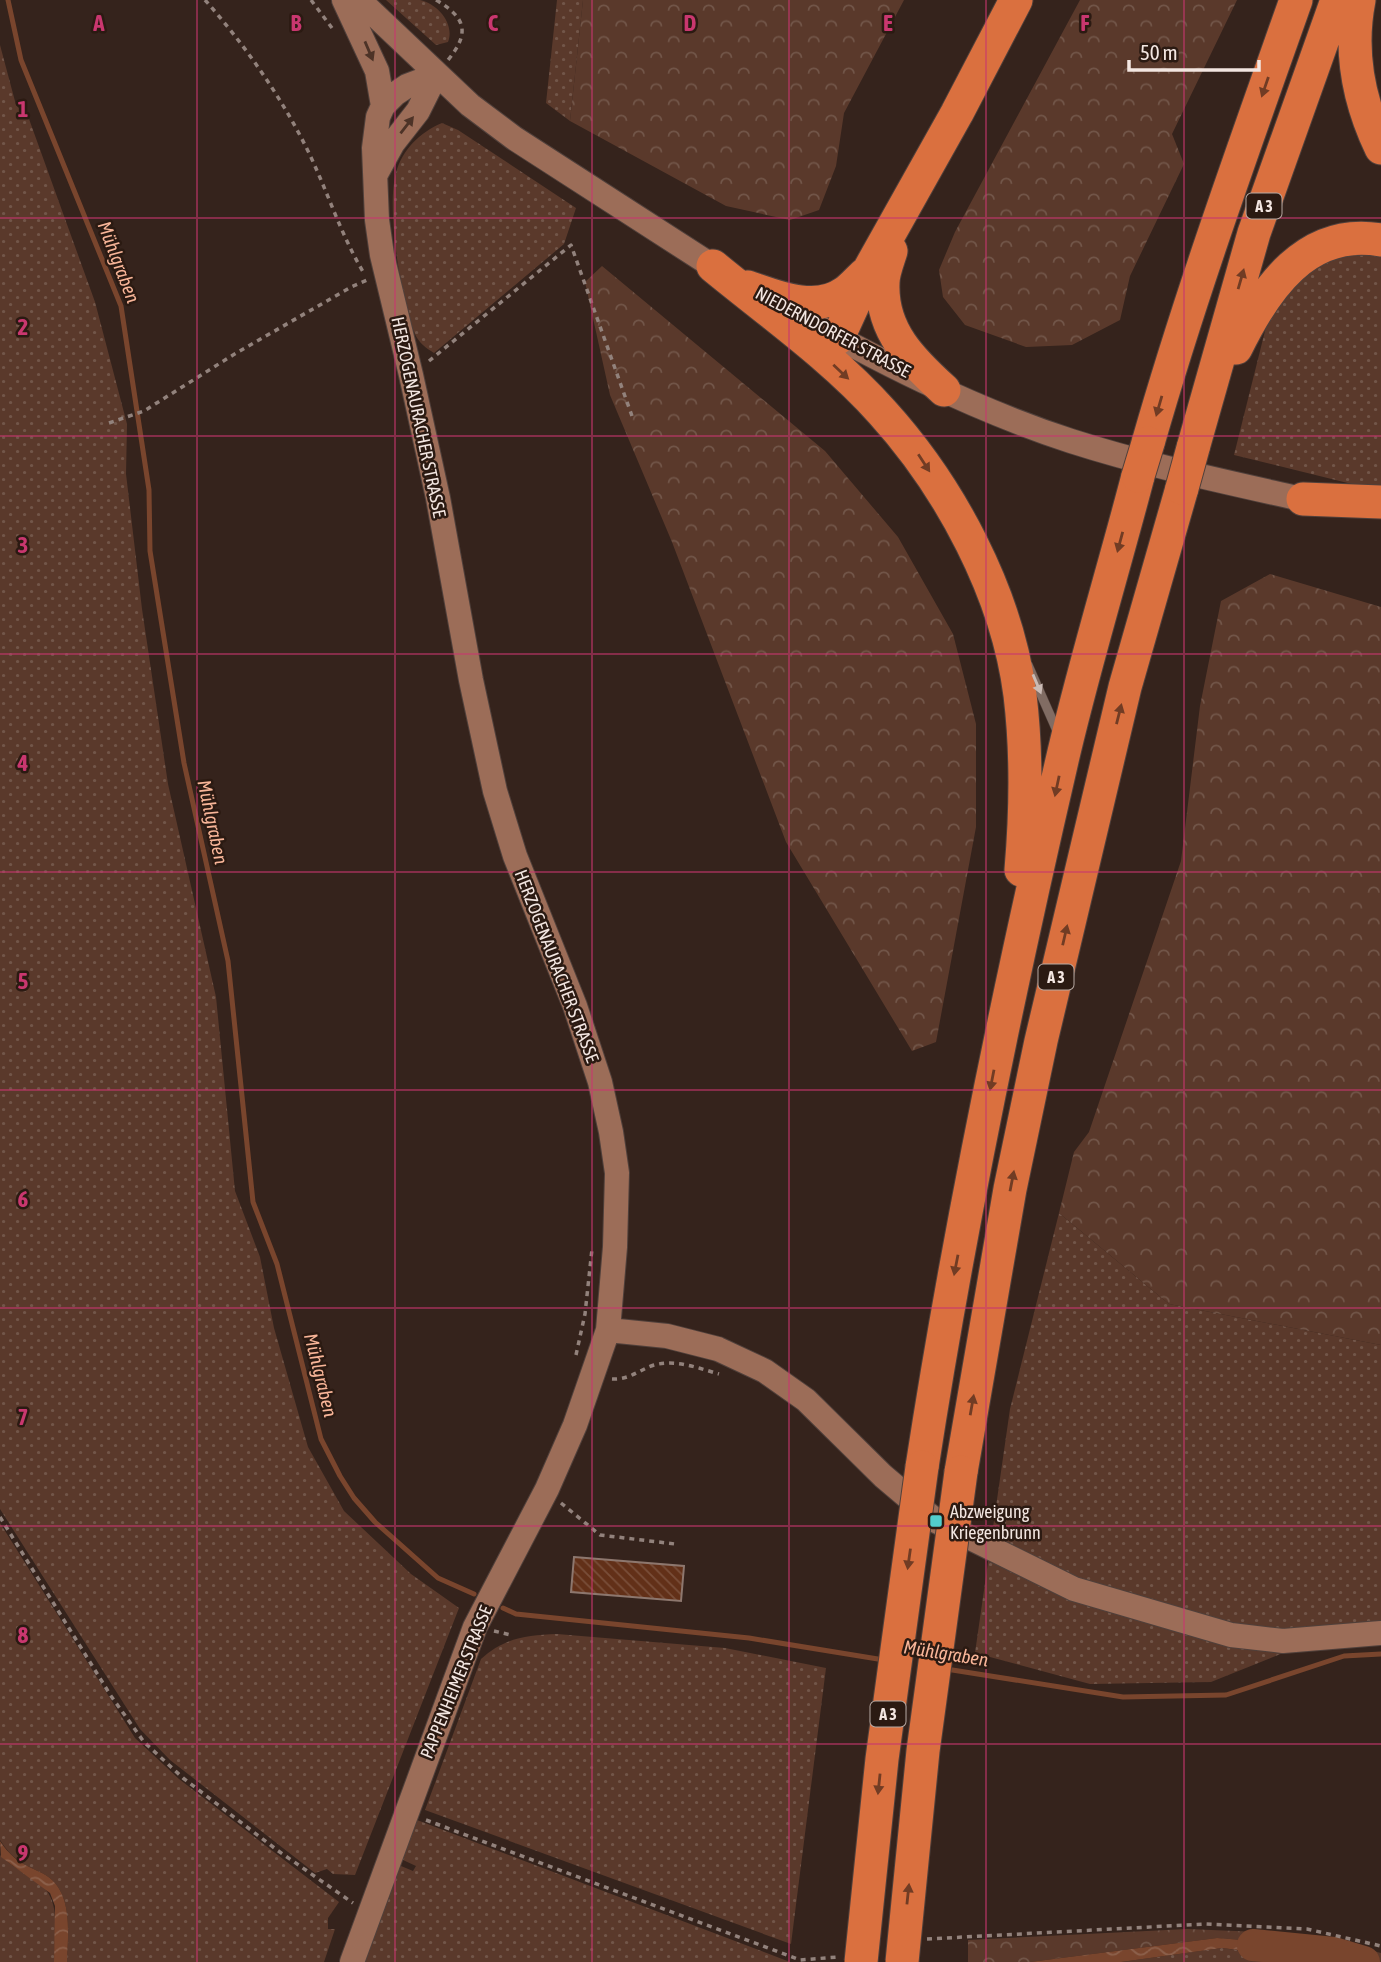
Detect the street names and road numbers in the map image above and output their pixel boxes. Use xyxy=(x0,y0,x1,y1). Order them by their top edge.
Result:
road number: A 3 xyxy=(1246,194,1282,218)
street label: NIEDERNDORFER STRASSE xyxy=(752,282,914,382)
street label: HERZOGENAURACHER STRASSE xyxy=(387,315,451,520)
street label: HERZOGENAURACHER STRASSE xyxy=(511,867,604,1066)
road number: A 3 xyxy=(1038,965,1074,990)
street label: PAPPENHEIMER STRASSE xyxy=(416,1602,496,1761)
road number: A 3 xyxy=(870,1702,906,1726)

